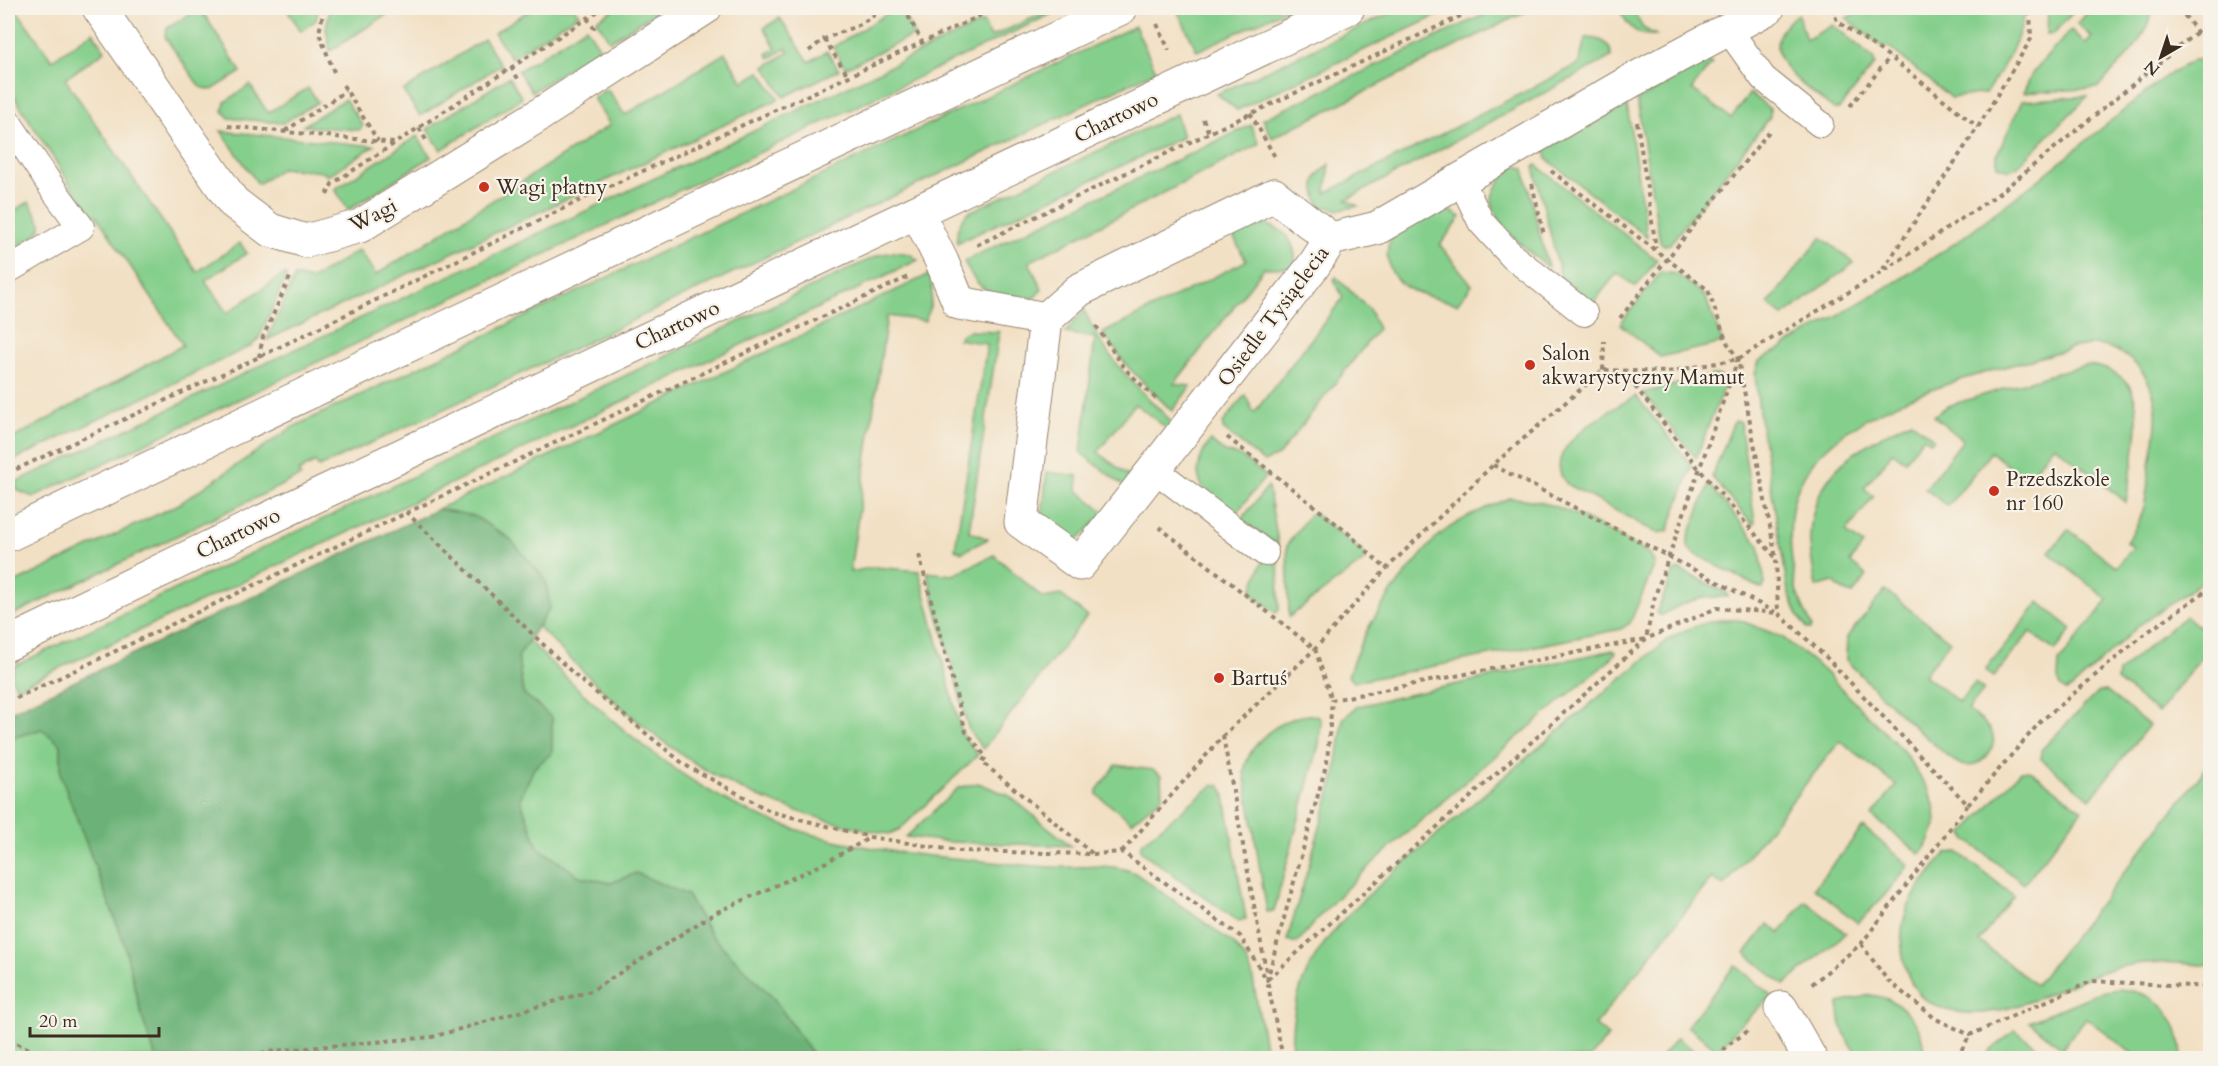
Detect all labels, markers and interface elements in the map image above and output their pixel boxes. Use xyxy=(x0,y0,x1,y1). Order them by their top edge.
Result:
north arrow xyxy=(2131,27,2191,87)
text: N xyxy=(2140,55,2165,81)
street label: Chartowo xyxy=(1069,85,1163,150)
place label: Wagi płatny xyxy=(495,173,607,202)
marker: Wagi płatny xyxy=(477,180,491,194)
street label: Wagi xyxy=(343,191,402,240)
street label: Osiedle Tysiąclecia xyxy=(1211,240,1336,393)
street label: Chartowo xyxy=(630,293,724,358)
place label: Salon akwarystyczny Mamut xyxy=(1542,339,1745,392)
marker: Salon akwarystyczny Mamut xyxy=(1523,358,1537,372)
place label: Przedszkole nr 160 xyxy=(2006,465,2110,518)
marker: Przedszkole nr 160 xyxy=(1987,484,2001,498)
street label: Chartowo xyxy=(191,501,285,566)
place label: Bartuś xyxy=(1231,664,1287,693)
marker: Bartuś xyxy=(1212,671,1226,685)
scale bar xyxy=(30,1000,159,1038)
text: 20 m xyxy=(39,1009,78,1034)

